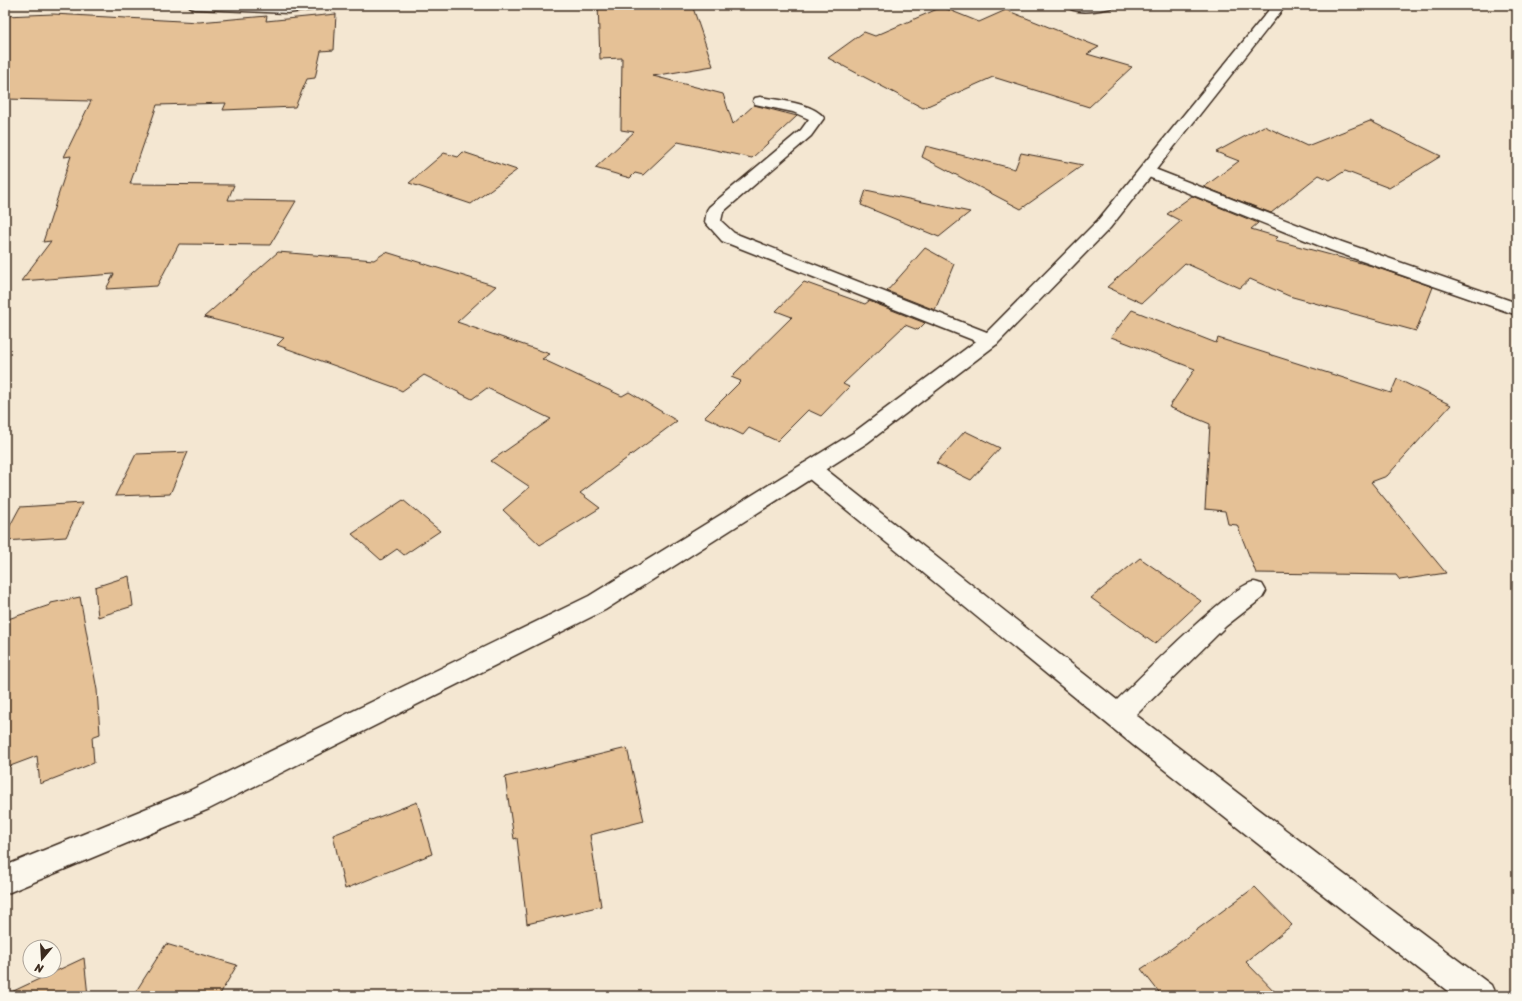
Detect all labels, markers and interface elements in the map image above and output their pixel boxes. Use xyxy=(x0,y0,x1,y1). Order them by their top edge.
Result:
north arrow xyxy=(22,939,62,979)
text: N xyxy=(32,958,47,979)

